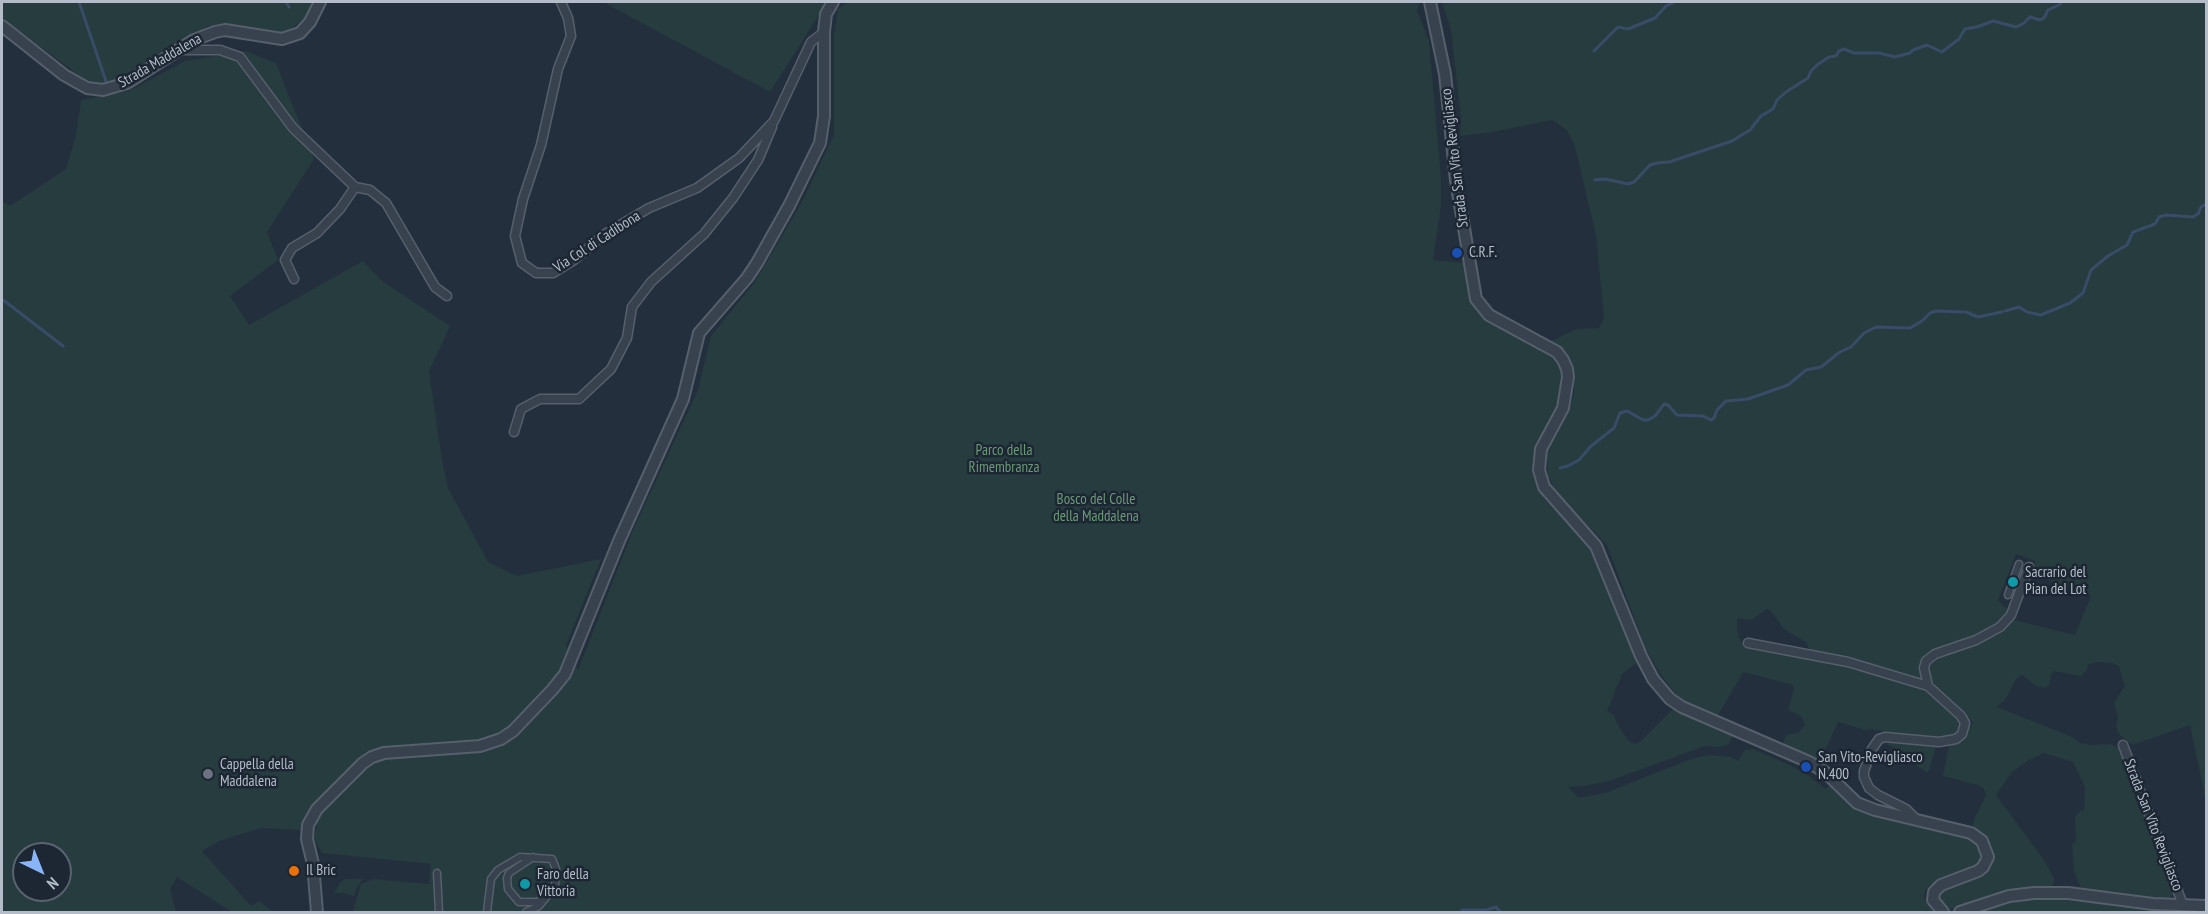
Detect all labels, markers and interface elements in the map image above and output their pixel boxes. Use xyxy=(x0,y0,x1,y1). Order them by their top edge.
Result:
street label: Strada Maddalena xyxy=(115,30,205,92)
street label: Strada San Vito Revigliasco xyxy=(1438,87,1472,229)
street label: Via Col di Cadibona xyxy=(550,207,644,277)
place label: C.R.F. xyxy=(1469,244,1497,262)
marker: C.R.F. xyxy=(1450,246,1464,260)
park label: Parco della Rimembranza xyxy=(969,442,1039,477)
park label: Bosco del Colle della Maddalena xyxy=(1053,491,1139,526)
place label: Sacrario del Pian del Lot xyxy=(2025,564,2086,599)
marker: Sacrario del Pian del Lot xyxy=(2006,575,2020,589)
place label: San Vito-Revigliasco N.400 xyxy=(1818,749,1923,784)
place label: Cappella della Maddalena xyxy=(220,756,294,791)
street label: Strada San Vito Revigliasco xyxy=(2120,756,2186,894)
marker: San Vito-Revigliasco N.400 xyxy=(1799,760,1813,774)
marker: Cappella della Maddalena xyxy=(201,767,215,781)
north arrow xyxy=(12,842,72,902)
place label: Il Bric xyxy=(306,862,336,880)
marker: Il Bric xyxy=(287,864,301,878)
place label: Faro della Vittoria xyxy=(537,866,589,901)
text: N xyxy=(43,873,63,894)
marker: Faro della Vittoria xyxy=(518,877,532,891)

